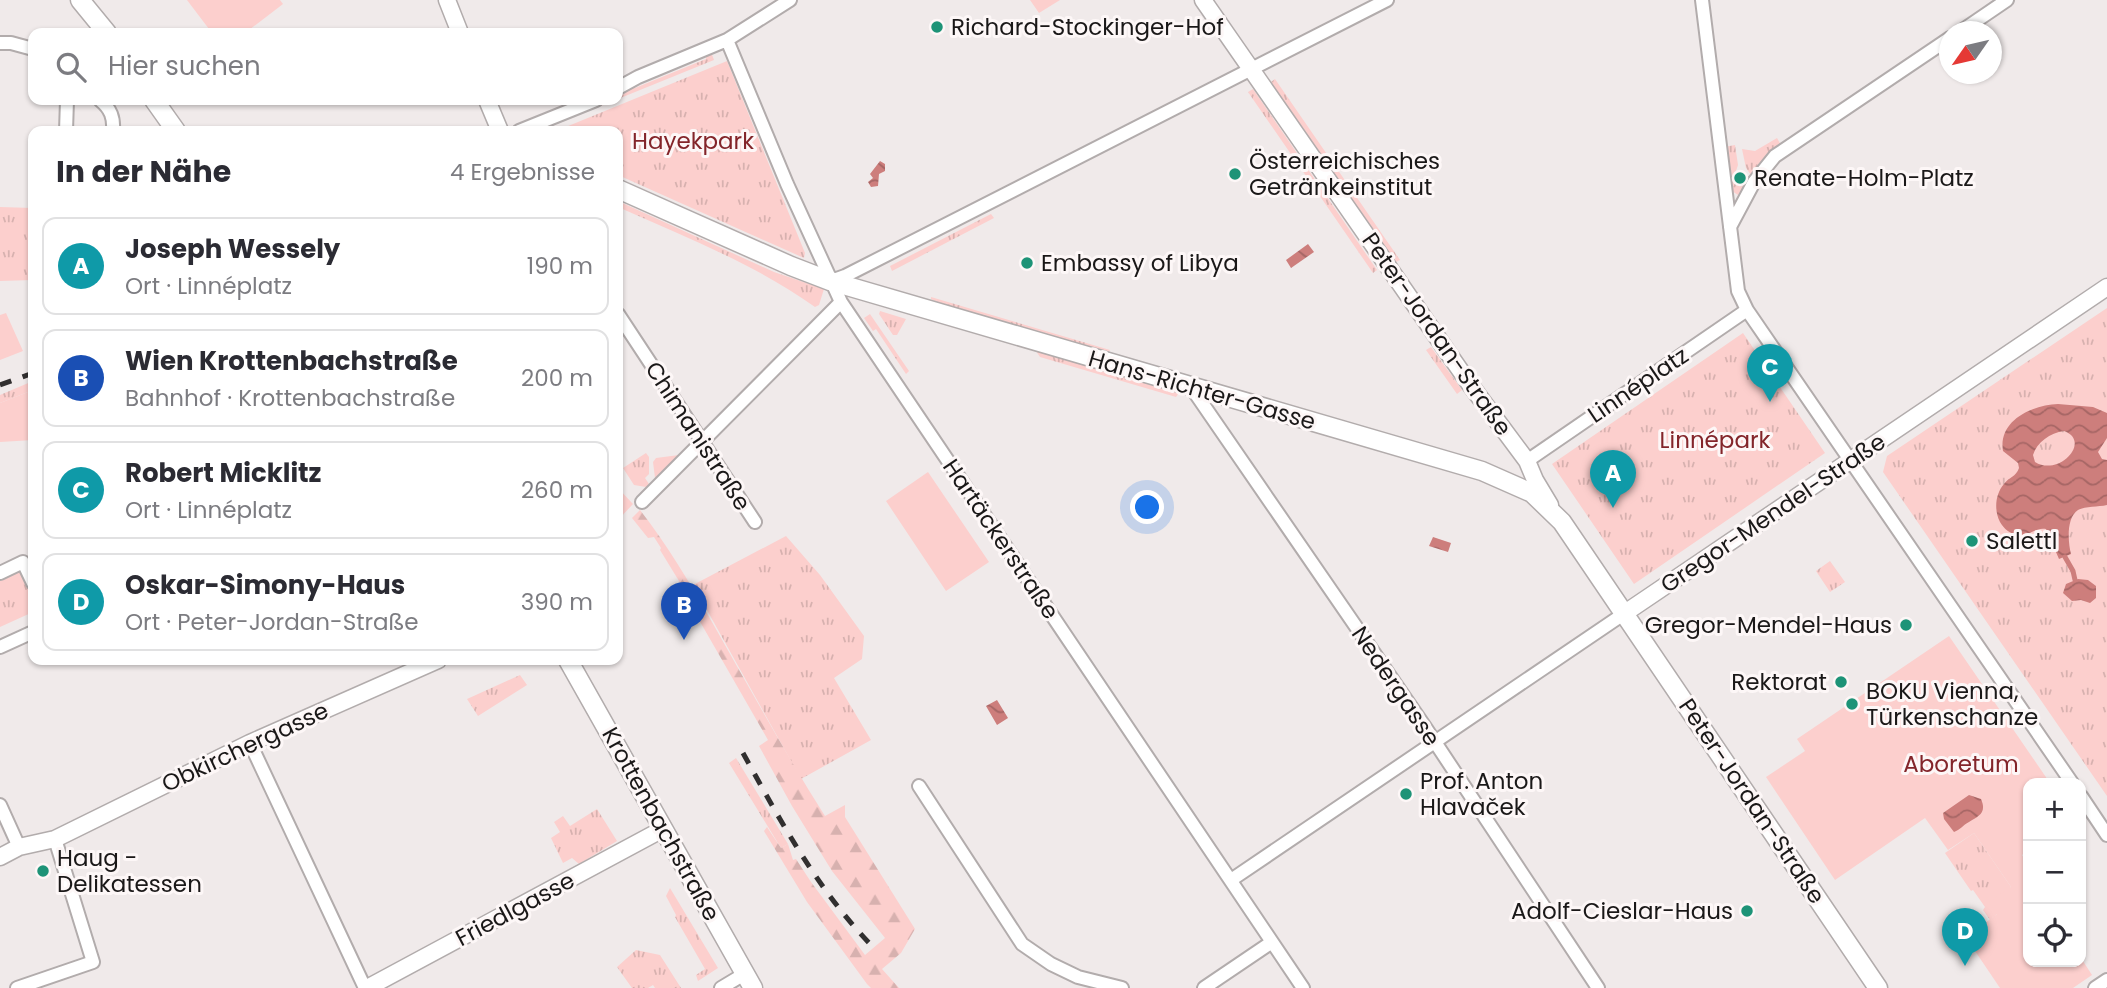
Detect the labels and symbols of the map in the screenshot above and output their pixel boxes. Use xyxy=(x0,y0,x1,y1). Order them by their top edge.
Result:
place label: Richard-Stockinger-Hof xyxy=(951,11,1224,43)
marker: Richard-Stockinger-Hof xyxy=(929,19,945,35)
north arrow xyxy=(1939,21,2002,84)
park label: Hayekpark xyxy=(632,125,754,157)
place label: Österreichisches Getränkeinstitut xyxy=(1249,145,1440,203)
place label: Renate-Holm-Platz xyxy=(1754,162,1974,194)
marker: Österreichisches Getränkeinstitut xyxy=(1227,166,1243,182)
marker: Renate-Holm-Platz xyxy=(1732,170,1748,186)
street label: Peter-Jordan-Straße xyxy=(1355,226,1519,442)
place label: Embassy of Libya xyxy=(1041,247,1239,279)
marker: Embassy of Libya xyxy=(1019,255,1035,271)
street label: Linnéplatz xyxy=(1581,340,1695,430)
street label: Hans-Richter-Gasse xyxy=(1085,342,1319,438)
pin: C xyxy=(1747,344,1793,402)
street label: Chimanistraße xyxy=(638,355,758,517)
park label: Linnépark xyxy=(1660,424,1771,456)
street label: Gregor-Mendel-Straße xyxy=(1654,426,1892,600)
pin: A xyxy=(1590,450,1636,508)
street label: Hartäckerstraße xyxy=(935,453,1067,625)
your location xyxy=(1130,490,1164,524)
place label: Salettl xyxy=(1986,525,2057,557)
marker: Salettl xyxy=(1964,533,1980,549)
pin: B xyxy=(661,582,707,640)
place label: Gregor-Mendel-Haus xyxy=(1645,609,1892,641)
marker: Gregor-Mendel-Haus xyxy=(1898,617,1914,633)
street label: Nedergasse xyxy=(1344,620,1448,752)
place label: Rektorat xyxy=(1731,666,1827,698)
marker: Rektorat xyxy=(1833,674,1849,690)
place label: BOKU Vienna, Türkenschanze xyxy=(1866,675,2038,733)
street label: Peter-Jordan-Straße xyxy=(1671,692,1833,910)
street label: Obkirchergasse xyxy=(156,694,334,800)
marker: BOKU Vienna, Türkenschanze xyxy=(1844,696,1860,712)
street label: Krottenbachstraße xyxy=(594,721,728,927)
park label: Aboretum xyxy=(1903,748,2019,780)
place label: Prof. Anton Hlavaček xyxy=(1420,765,1543,823)
marker: Prof. Anton Hlavaček xyxy=(1398,786,1414,802)
place label: Haug - Delikatessen xyxy=(57,842,202,900)
marker: Haug - Delikatessen xyxy=(35,863,51,879)
street label: Friedlgasse xyxy=(450,864,580,954)
place label: Adolf-Cieslar-Haus xyxy=(1511,895,1733,927)
marker: Adolf-Cieslar-Haus xyxy=(1739,903,1755,919)
pin: D xyxy=(1942,908,1988,966)

